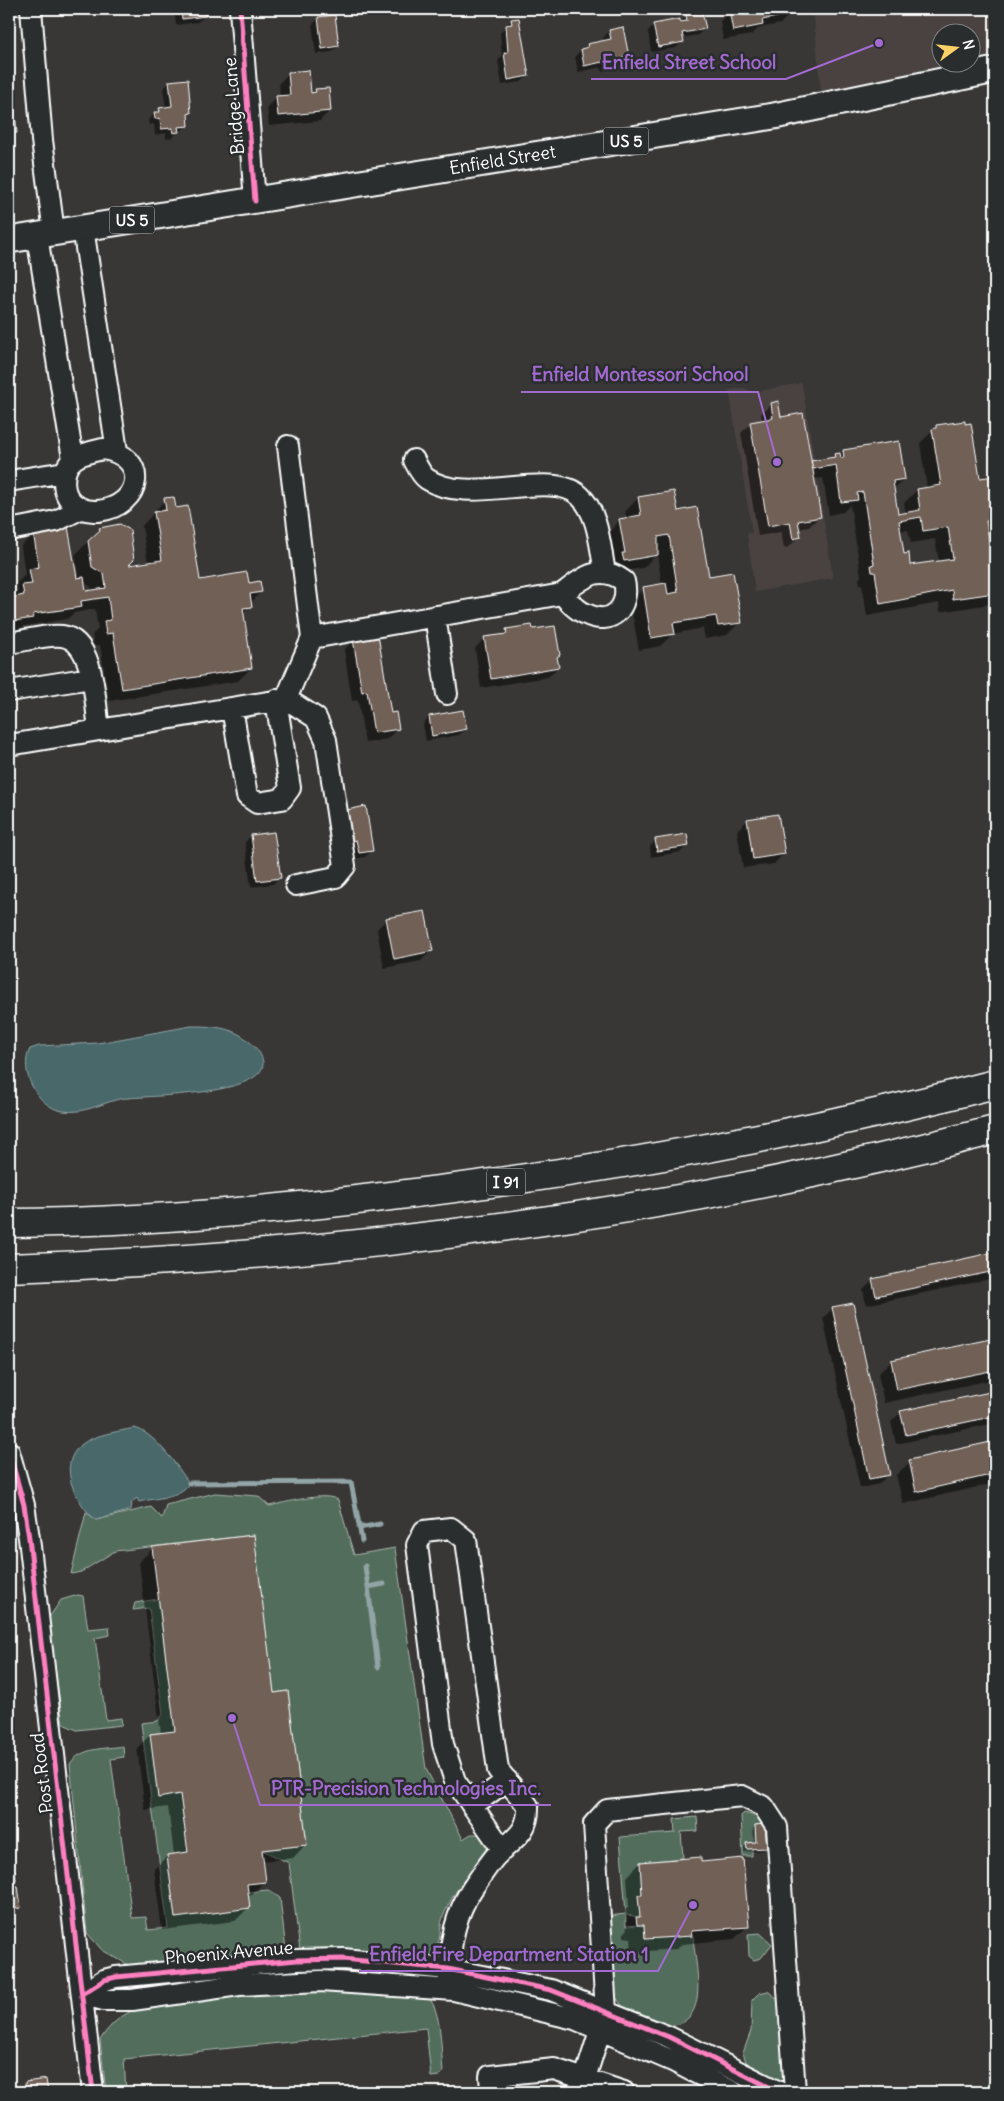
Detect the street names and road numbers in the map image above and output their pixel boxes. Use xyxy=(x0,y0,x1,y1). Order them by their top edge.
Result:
street label: Bridge Lane xyxy=(218,56,249,156)
road number: US 5 xyxy=(604,128,648,154)
street label: Enfield Street xyxy=(448,140,557,179)
road number: US 5 xyxy=(110,206,154,234)
road number: I 91 xyxy=(487,1168,525,1196)
street label: Post Road xyxy=(25,1731,58,1815)
street label: Phoenix Avenue xyxy=(164,1935,294,1970)

